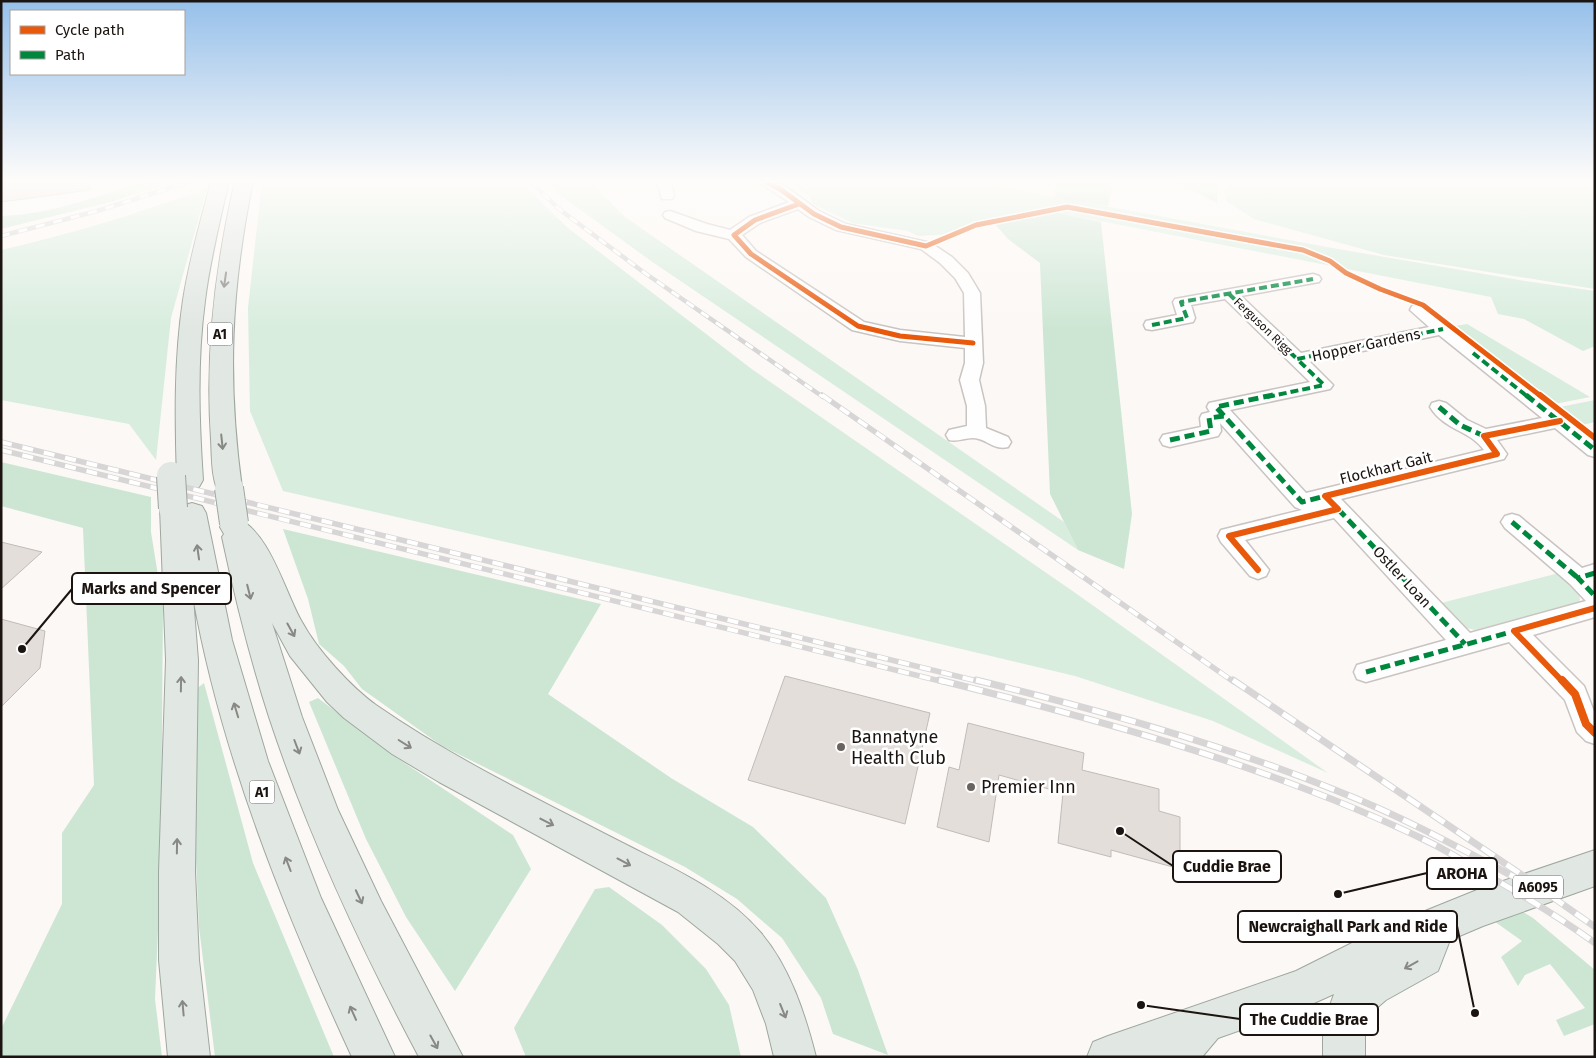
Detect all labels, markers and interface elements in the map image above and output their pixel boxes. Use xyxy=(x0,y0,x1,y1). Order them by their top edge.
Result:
legend xyxy=(10,10,185,75)
text: Cycle path xyxy=(55,21,125,39)
text: Path xyxy=(55,46,85,64)
one-way arrow xyxy=(220,272,230,288)
street label: Ferguson Rigg xyxy=(1231,295,1296,358)
road number: A1 xyxy=(208,322,232,346)
street label: Hopper Gardens xyxy=(1310,325,1422,365)
one-way arrow xyxy=(217,434,227,450)
street label: Flockhart Gait xyxy=(1338,448,1435,488)
street label: Ostler Loan xyxy=(1369,542,1435,612)
one-way arrow xyxy=(193,544,203,560)
callout: Marks and Spencer xyxy=(72,573,231,604)
text: Marks and Spencer xyxy=(82,579,221,598)
one-way arrow xyxy=(245,583,254,599)
one-way arrow xyxy=(286,623,296,638)
one-way arrow xyxy=(176,676,186,692)
one-way arrow xyxy=(230,702,240,718)
place label: Bannatyne Health Club xyxy=(851,726,946,769)
one-way arrow xyxy=(293,739,302,754)
one-way arrow xyxy=(398,739,412,749)
marker: Bannatyne Health Club xyxy=(835,741,847,753)
place label: Premier Inn xyxy=(981,776,1076,798)
road number: A1 xyxy=(250,780,274,804)
marker: Premier Inn xyxy=(965,781,977,793)
one-way arrow xyxy=(540,817,555,827)
one-way arrow xyxy=(172,838,182,854)
callout: Cuddie Brae xyxy=(1173,851,1281,882)
one-way arrow xyxy=(283,856,292,871)
text: Cuddie Brae xyxy=(1183,857,1271,876)
one-way arrow xyxy=(616,858,631,867)
callout: AROHA xyxy=(1427,858,1497,889)
text: AROHA xyxy=(1436,864,1488,883)
road number: A6095 xyxy=(1513,876,1563,899)
one-way arrow xyxy=(355,889,365,904)
callout: Newcraighall Park and Ride xyxy=(1238,911,1457,942)
text: Newcraighall Park and Ride xyxy=(1249,917,1448,936)
one-way arrow xyxy=(1403,960,1418,970)
one-way arrow xyxy=(179,1001,188,1017)
one-way arrow xyxy=(780,1004,789,1019)
callout: The Cuddie Brae xyxy=(1240,1004,1378,1035)
one-way arrow xyxy=(347,1006,357,1021)
text: The Cuddie Brae xyxy=(1250,1010,1368,1029)
one-way arrow xyxy=(429,1034,439,1048)

